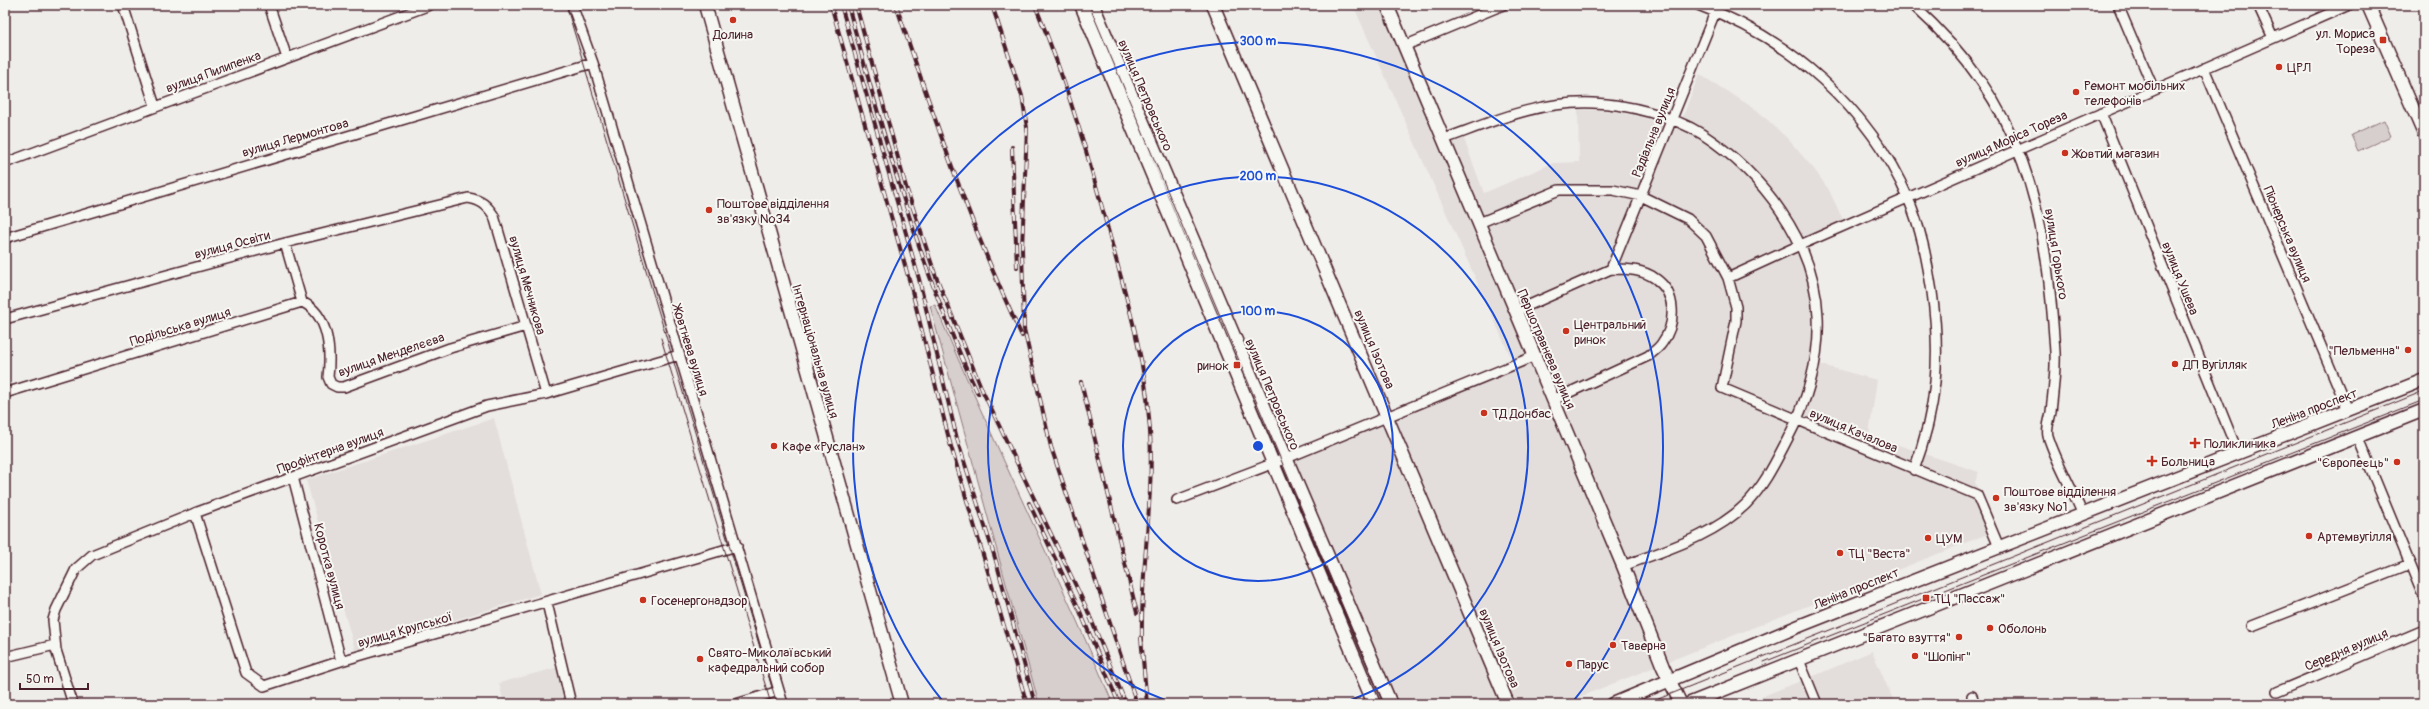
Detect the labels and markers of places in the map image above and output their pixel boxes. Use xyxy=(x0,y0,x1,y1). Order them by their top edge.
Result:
marker: Долина xyxy=(728,15,738,25)
place label: ул. Мориса Тореза xyxy=(2315,26,2375,57)
place label: Долина xyxy=(712,27,753,43)
marker: ул. Мориса Тореза xyxy=(2378,35,2388,45)
place label: ЦРЛ xyxy=(2287,60,2311,76)
marker: ЦРЛ xyxy=(2274,62,2284,72)
place label: Ремонт мобільних телефонів xyxy=(2084,78,2185,109)
marker: Ремонт мобільних телефонів xyxy=(2071,87,2081,97)
place label: Жовтий магазин xyxy=(2071,146,2159,162)
marker: Жовтий магазин xyxy=(2060,148,2070,158)
place label: Поштове відділення зв'язку №34 xyxy=(717,196,829,227)
marker: Поштове відділення зв'язку №34 xyxy=(704,205,714,215)
place label: Центральний ринок xyxy=(1574,317,1646,348)
marker: Центральний ринок xyxy=(1561,326,1571,336)
place label: "Пельменна" xyxy=(2328,343,2400,359)
marker: "Пельменна" xyxy=(2403,345,2413,355)
place label: ДП Вугілляк xyxy=(2182,357,2248,373)
place label: ринок xyxy=(1197,358,1229,374)
marker: ДП Вугілляк xyxy=(2170,359,2180,369)
marker: ринок xyxy=(1232,360,1242,370)
place label: ТД Донбас xyxy=(1492,406,1552,422)
marker: ТД Донбас xyxy=(1479,408,1489,418)
place label: Поликлиника xyxy=(2204,436,2276,452)
marker: Поликлиника xyxy=(2189,437,2201,449)
place label: Кафе «Руслан» xyxy=(782,439,865,455)
centre of rings xyxy=(1251,439,1265,453)
marker: Кафе «Руслан» xyxy=(769,441,779,451)
place label: Больница xyxy=(2161,454,2215,470)
marker: Больница xyxy=(2146,455,2158,467)
place label: "Європеєць" xyxy=(2317,455,2389,471)
marker: "Європеєць" xyxy=(2392,457,2402,467)
place label: Поштове відділення зв'язку №1 xyxy=(2004,484,2116,515)
marker: Поштове відділення зв'язку №1 xyxy=(1991,493,2001,503)
place label: Артемвугілля xyxy=(2317,529,2392,545)
place label: ЦУМ xyxy=(1936,531,1962,547)
marker: Артемвугілля xyxy=(2304,531,2314,541)
marker: ЦУМ xyxy=(1923,533,1933,543)
place label: ТЦ "Веста" xyxy=(1848,546,1911,562)
marker: ТЦ "Веста" xyxy=(1835,548,1845,558)
place label: ТЦ "Пассаж" xyxy=(1934,591,2005,607)
place label: Госенергонадзор xyxy=(651,593,747,609)
marker: ТЦ "Пассаж" xyxy=(1921,593,1931,603)
marker: Госенергонадзор xyxy=(638,595,648,605)
place label: Оболонь xyxy=(1998,621,2047,637)
marker: Оболонь xyxy=(1985,623,1995,633)
place label: "Багато взуття" xyxy=(1862,630,1951,646)
marker: "Багато взуття" xyxy=(1954,632,1964,642)
place label: Таверна xyxy=(1621,638,1666,654)
marker: Таверна xyxy=(1608,640,1618,650)
place label: Свято-Миколаївський кафедральний собор xyxy=(708,645,831,676)
place label: "Шопінг" xyxy=(1923,649,1971,665)
marker: "Шопінг" xyxy=(1910,651,1920,661)
marker: Свято-Миколаївський кафедральний собор xyxy=(695,654,705,664)
place label: Парус xyxy=(1577,657,1610,673)
marker: Парус xyxy=(1564,659,1574,669)

